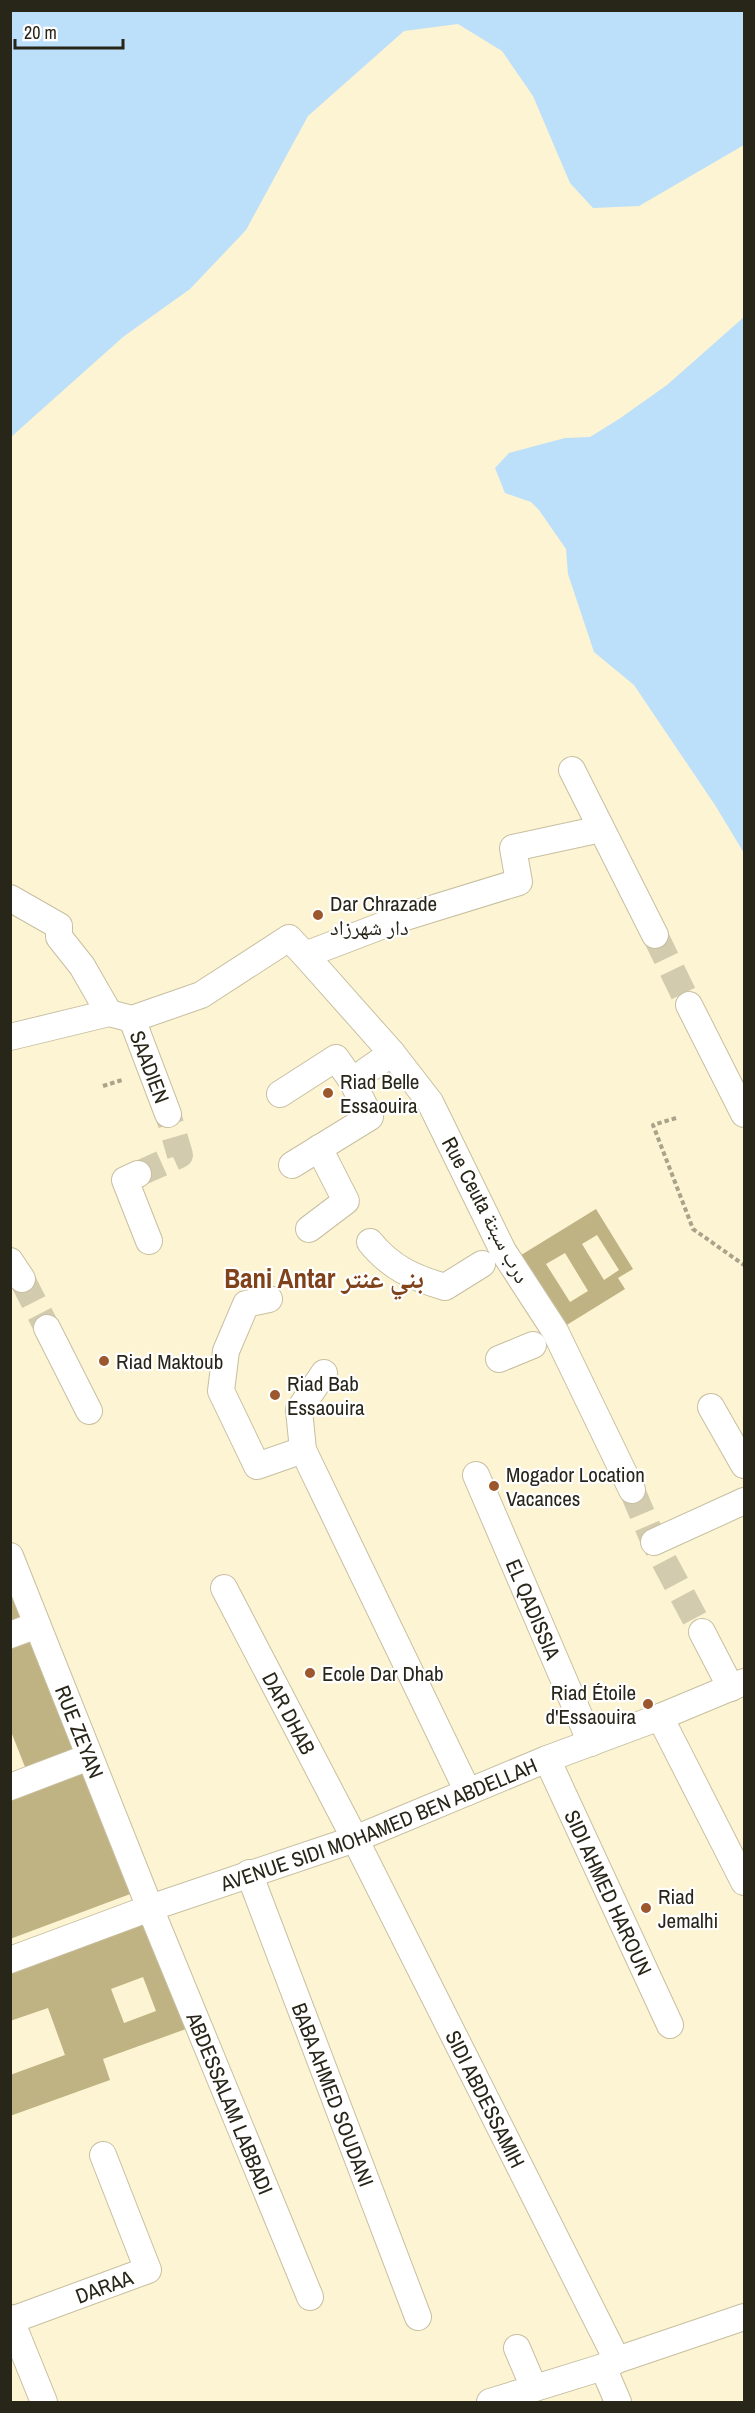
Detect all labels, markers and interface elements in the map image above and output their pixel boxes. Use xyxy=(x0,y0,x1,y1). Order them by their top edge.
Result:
scale bar xyxy=(15,12,123,50)
text: 20 m xyxy=(24,20,57,45)
place label: Dar Chrazade دار شهرزاد xyxy=(330,889,437,942)
marker: Dar Chrazade دار شهرزاد xyxy=(311,908,325,922)
street label: SAADIEN xyxy=(123,1026,177,1107)
place label: Riad Belle Essaouira xyxy=(340,1067,419,1120)
marker: Riad Belle Essaouira xyxy=(321,1086,335,1100)
street label: Rue Ceuta درب سبتة xyxy=(435,1132,537,1288)
district label: Bani Antar بني عنتر xyxy=(224,1260,424,1300)
place label: Riad Maktoub xyxy=(116,1347,223,1376)
marker: Riad Maktoub xyxy=(97,1354,111,1368)
place label: Riad Bab Essaouira xyxy=(287,1369,365,1422)
marker: Riad Bab Essaouira xyxy=(268,1388,282,1402)
place label: Mogador Location Vacances xyxy=(506,1460,645,1513)
marker: Mogador Location Vacances xyxy=(487,1479,501,1493)
street label: EL QADISSIA xyxy=(499,1554,568,1664)
place label: Ecole Dar Dhab xyxy=(322,1659,444,1688)
marker: Ecole Dar Dhab xyxy=(303,1666,317,1680)
street label: DAR DHAB xyxy=(256,1667,323,1759)
place label: Riad Étoile d'Essaouira xyxy=(546,1678,636,1731)
street label: RUE ZEYAN xyxy=(48,1681,111,1782)
marker: Riad Étoile d'Essaouira xyxy=(641,1697,655,1711)
street label: AVENUE SIDI MOHAMED BEN ABDELLAH xyxy=(216,1750,541,1898)
street label: SIDI AHMED HAROUN xyxy=(558,1805,659,1980)
place label: Riad Jemalhi xyxy=(658,1882,718,1935)
marker: Riad Jemalhi xyxy=(639,1901,653,1915)
street label: BABA AHMED SOUDANI xyxy=(285,1998,381,2191)
street label: ABDESSALAM LABBADI xyxy=(180,2007,281,2199)
street label: SIDI ABDESSAMIH xyxy=(439,2025,532,2173)
street label: DARAA xyxy=(71,2262,137,2310)

